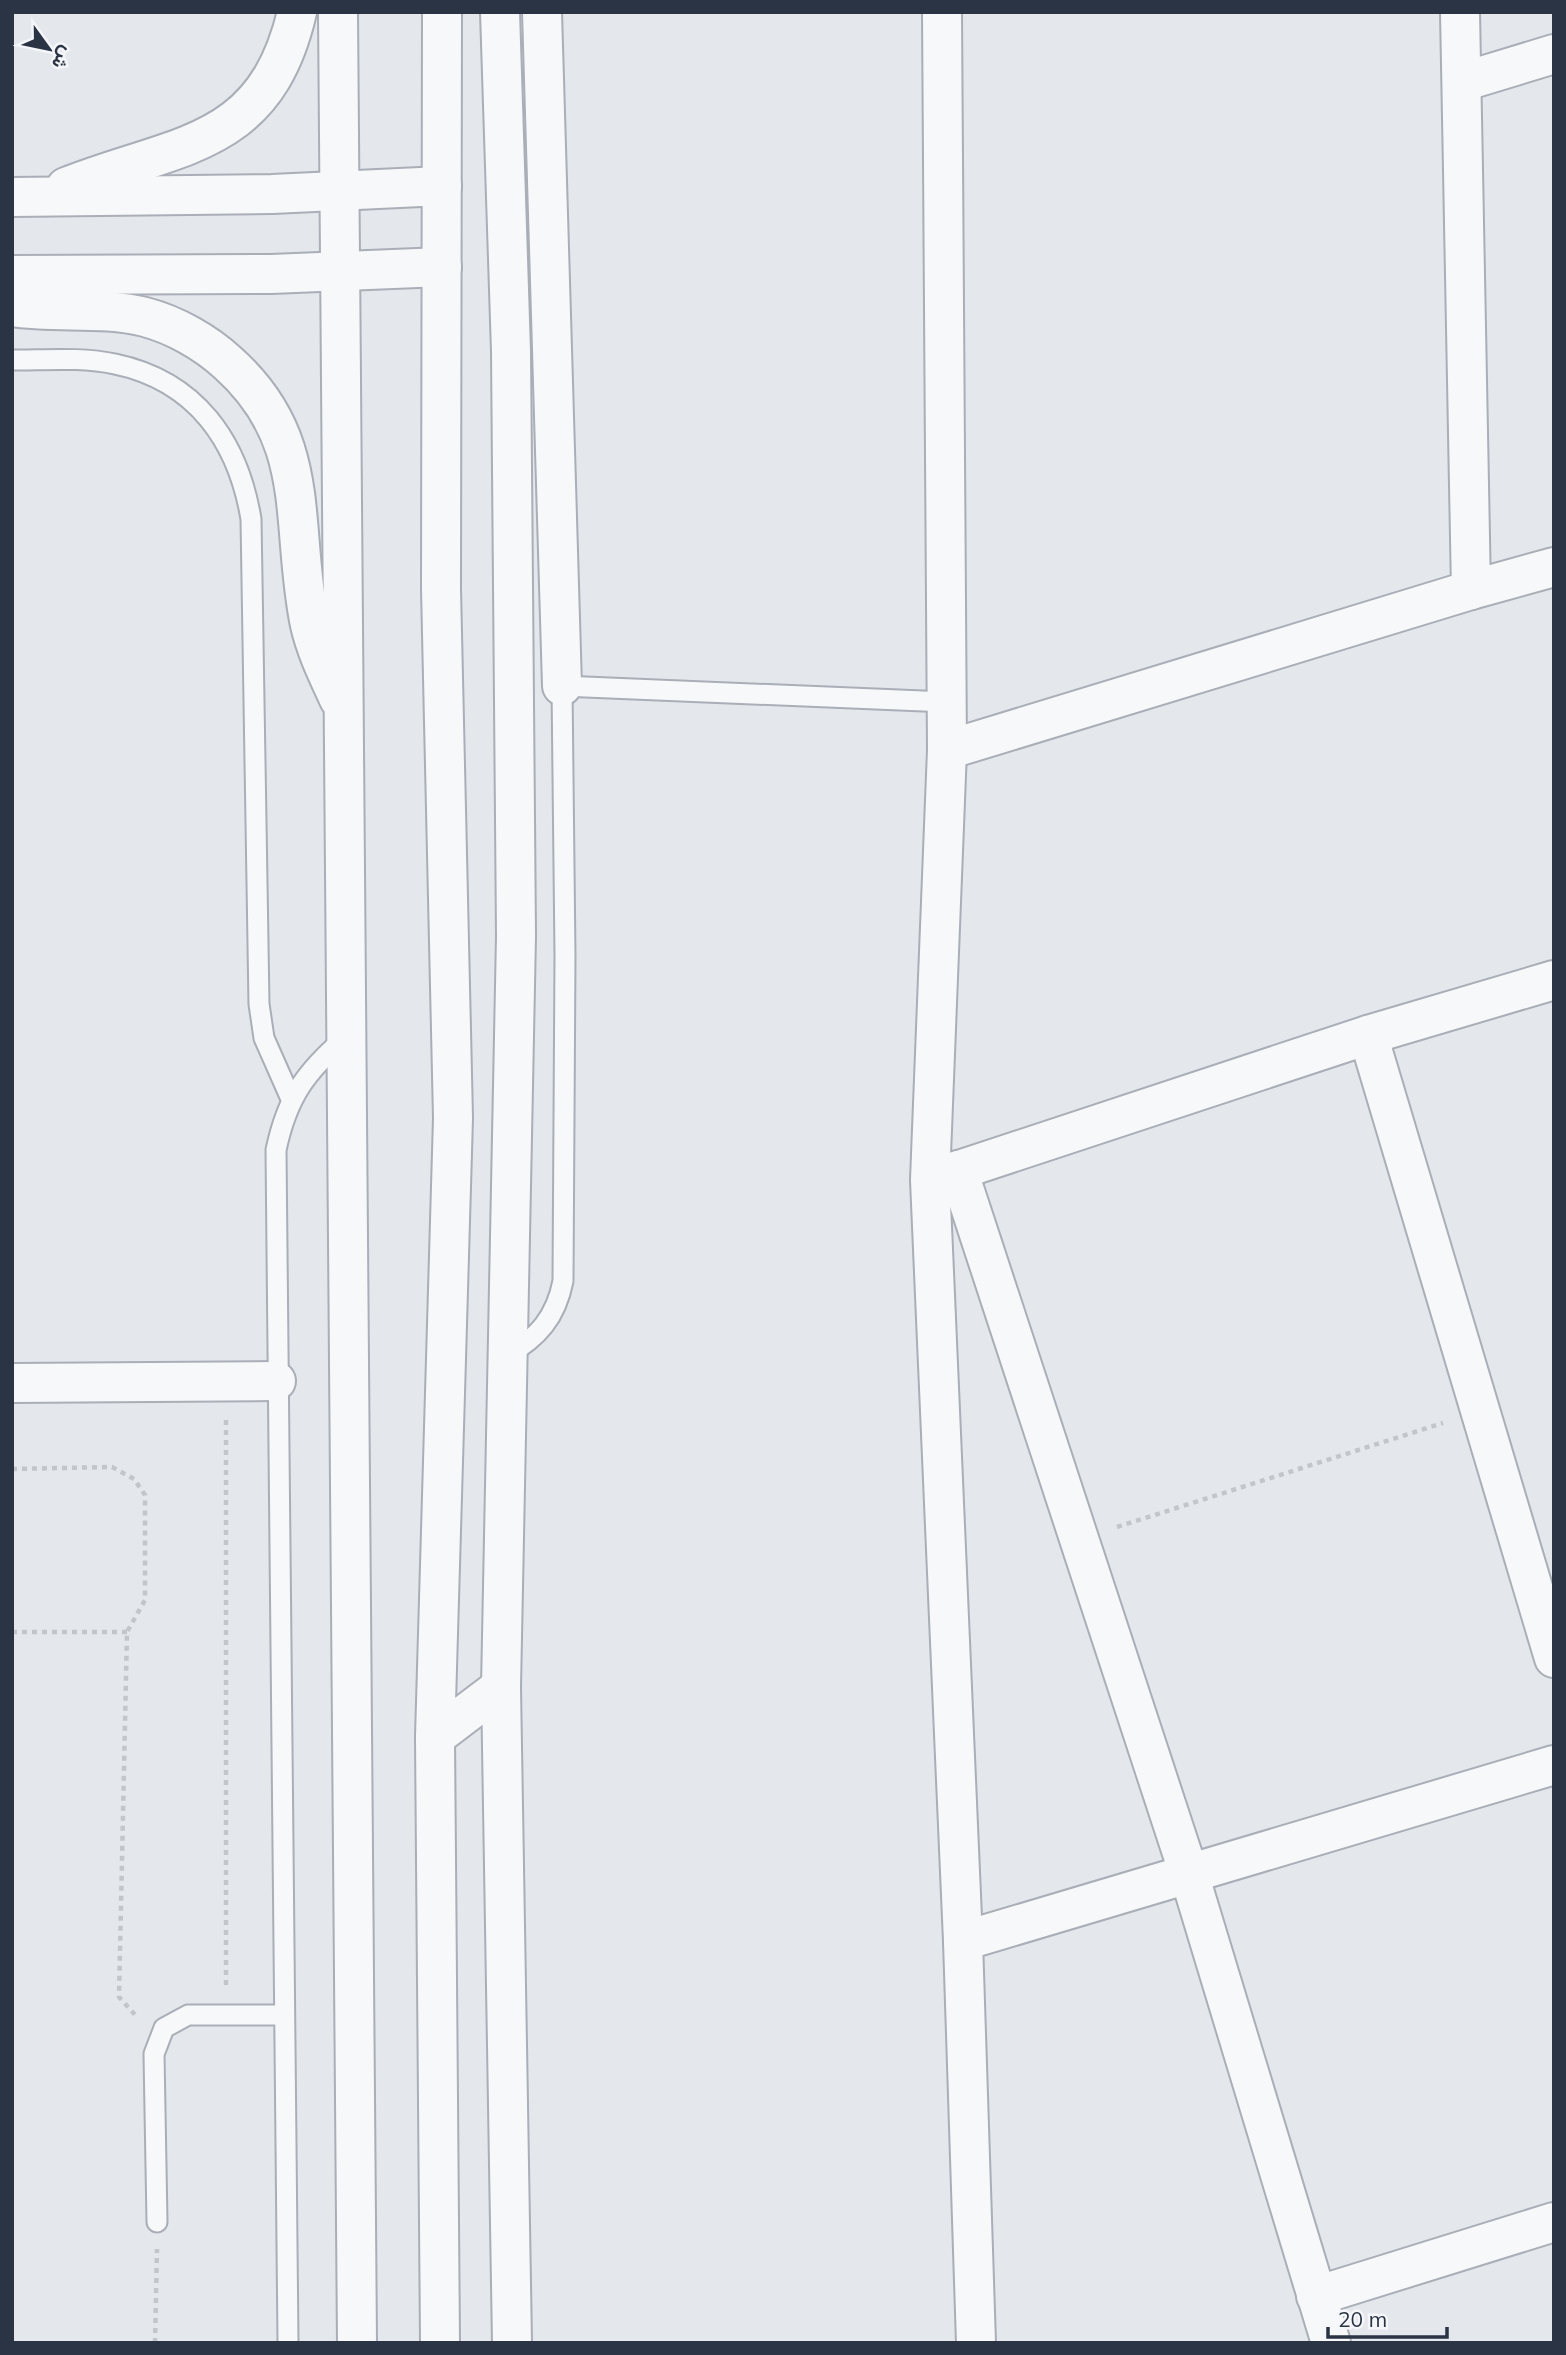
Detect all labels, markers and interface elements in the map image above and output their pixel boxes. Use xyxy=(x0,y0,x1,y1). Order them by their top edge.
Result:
north arrow xyxy=(14,14,84,84)
text: ش xyxy=(47,42,80,75)
scale bar xyxy=(1328,2296,1447,2340)
text: 20 m xyxy=(1338,2306,1387,2332)

